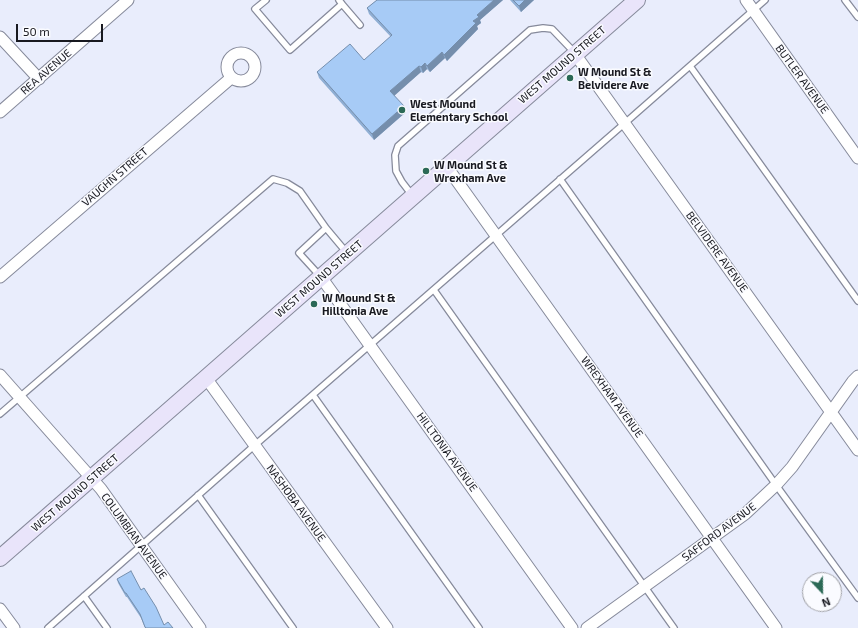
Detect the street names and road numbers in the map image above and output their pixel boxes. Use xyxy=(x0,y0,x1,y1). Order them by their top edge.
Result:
street label: WEST MOUND STREET xyxy=(516,23,608,107)
street label: BUTLER AVENUE xyxy=(773,42,831,116)
street label: REA AVENUE xyxy=(18,46,74,98)
street label: VAUGHN STREET xyxy=(79,145,151,209)
street label: BELVIDERE AVENUE xyxy=(683,209,751,295)
street label: WEST MOUND STREET xyxy=(273,237,365,321)
street label: WREXHAM AVENUE xyxy=(578,354,646,440)
street label: HILLTONIA AVENUE xyxy=(414,410,480,494)
street label: WEST MOUND STREET xyxy=(29,451,121,535)
street label: NASHOBA AVENUE xyxy=(264,462,328,544)
street label: COLUMBIAN AVENUE xyxy=(98,490,170,582)
street label: SAFFORD AVENUE xyxy=(679,500,759,564)

